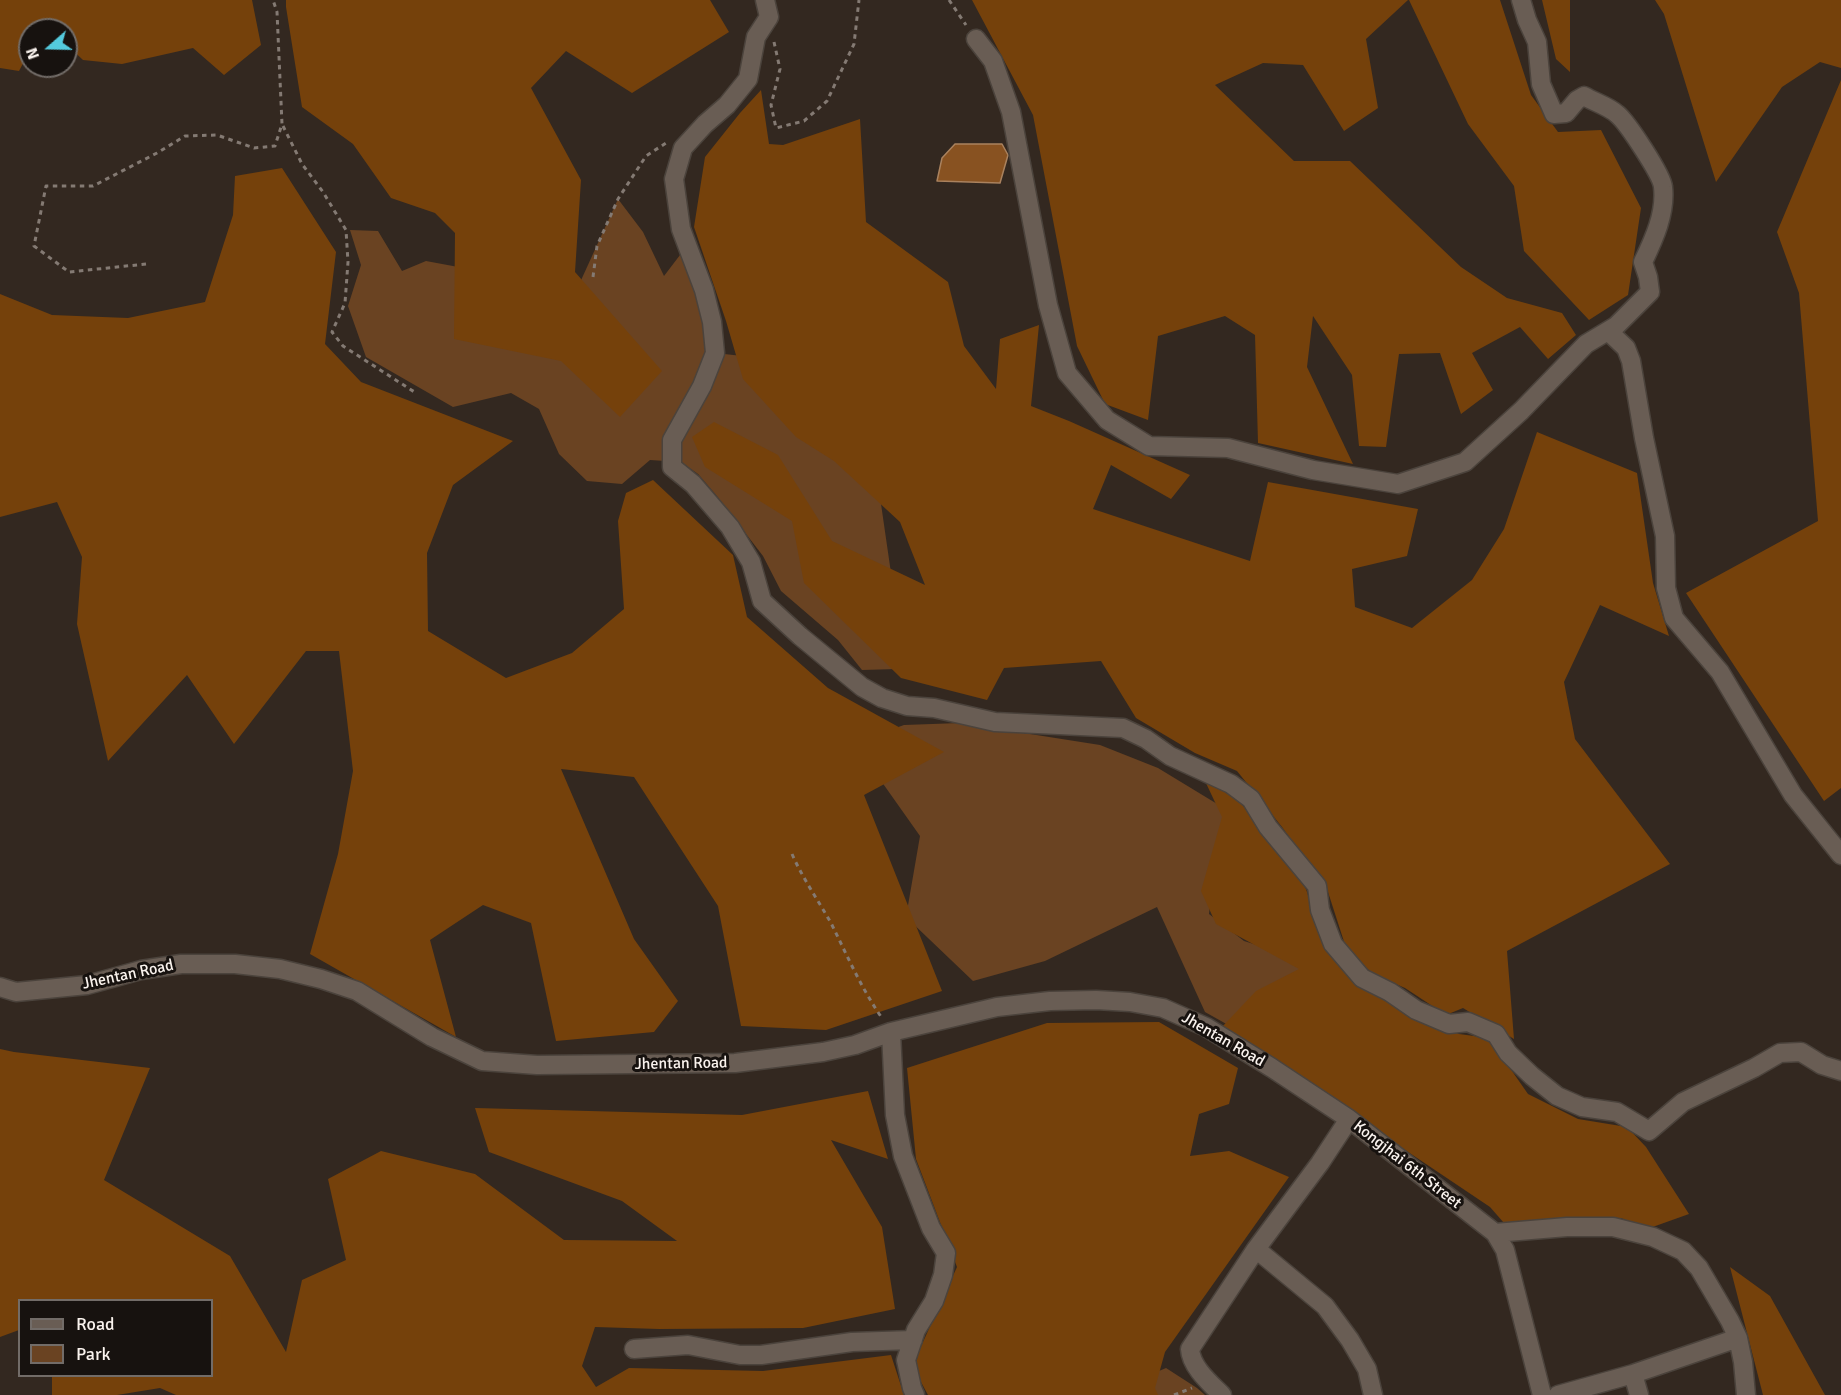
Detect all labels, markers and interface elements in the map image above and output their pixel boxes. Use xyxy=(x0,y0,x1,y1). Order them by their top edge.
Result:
north arrow xyxy=(18,18,78,78)
text: N xyxy=(22,45,44,62)
street label: Jhentan Road xyxy=(81,956,175,994)
street label: Jhentan Road xyxy=(1178,1008,1268,1072)
street label: Jhentan Road xyxy=(634,1054,728,1074)
street label: Kongjhai 6th Street xyxy=(1349,1117,1465,1213)
legend xyxy=(18,1299,213,1377)
text: Road xyxy=(76,1313,115,1335)
text: Park xyxy=(76,1343,111,1365)

